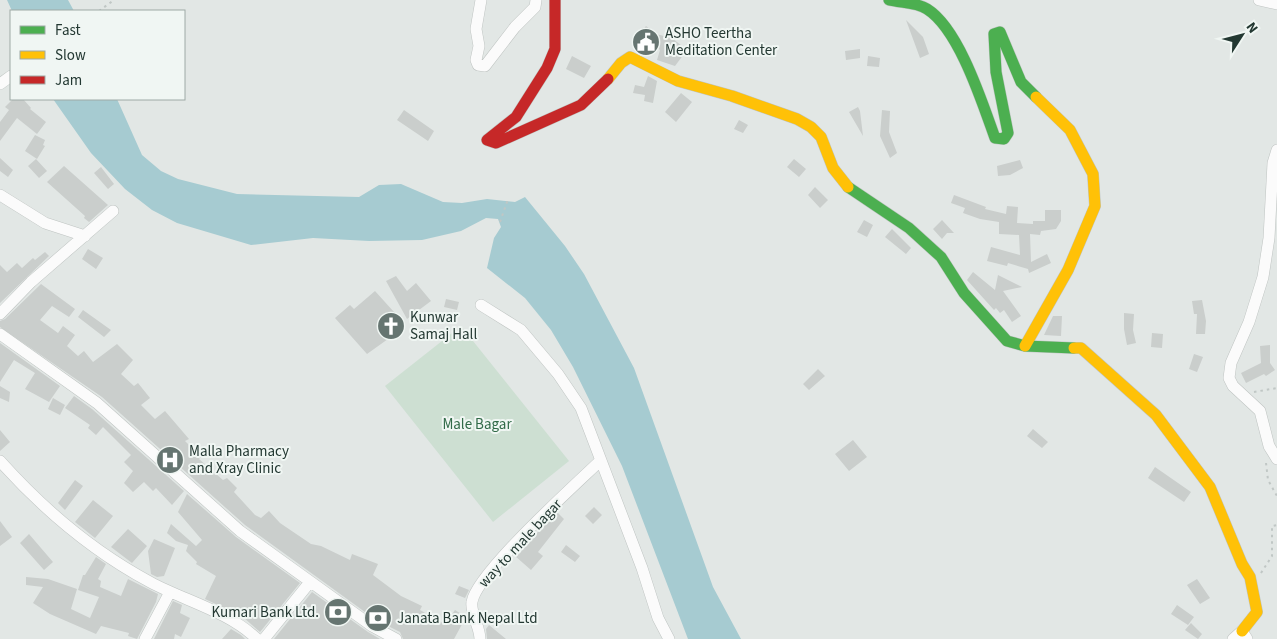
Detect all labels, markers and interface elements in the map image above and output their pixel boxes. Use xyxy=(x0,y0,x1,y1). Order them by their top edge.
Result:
legend xyxy=(10,10,185,100)
north arrow xyxy=(1217,10,1267,60)
text: N xyxy=(1241,18,1263,38)
text: Fast xyxy=(55,20,81,41)
place label: ASHO Teertha Meditation Center xyxy=(665,23,778,61)
public building icon: ASHO Teertha Meditation Center xyxy=(631,27,661,57)
text: Slow xyxy=(55,45,86,66)
text: Jam xyxy=(55,70,82,91)
place label: Kunwar Samaj Hall xyxy=(410,307,477,345)
church icon: Kunwar Samaj Hall xyxy=(376,311,406,341)
park label: Male Bagar xyxy=(442,414,512,435)
place label: Malla Pharmacy and Xray Clinic xyxy=(189,441,289,479)
hospital icon: Malla Pharmacy and Xray Clinic xyxy=(155,445,185,475)
street label: way to male bagar xyxy=(474,494,568,592)
bank icon: Kumari Bank Ltd. xyxy=(323,597,353,627)
place label: Kumari Bank Ltd. xyxy=(212,602,319,623)
bank icon: Janata Bank Nepal Ltd xyxy=(363,603,393,633)
place label: Janata Bank Nepal Ltd xyxy=(397,608,537,629)

